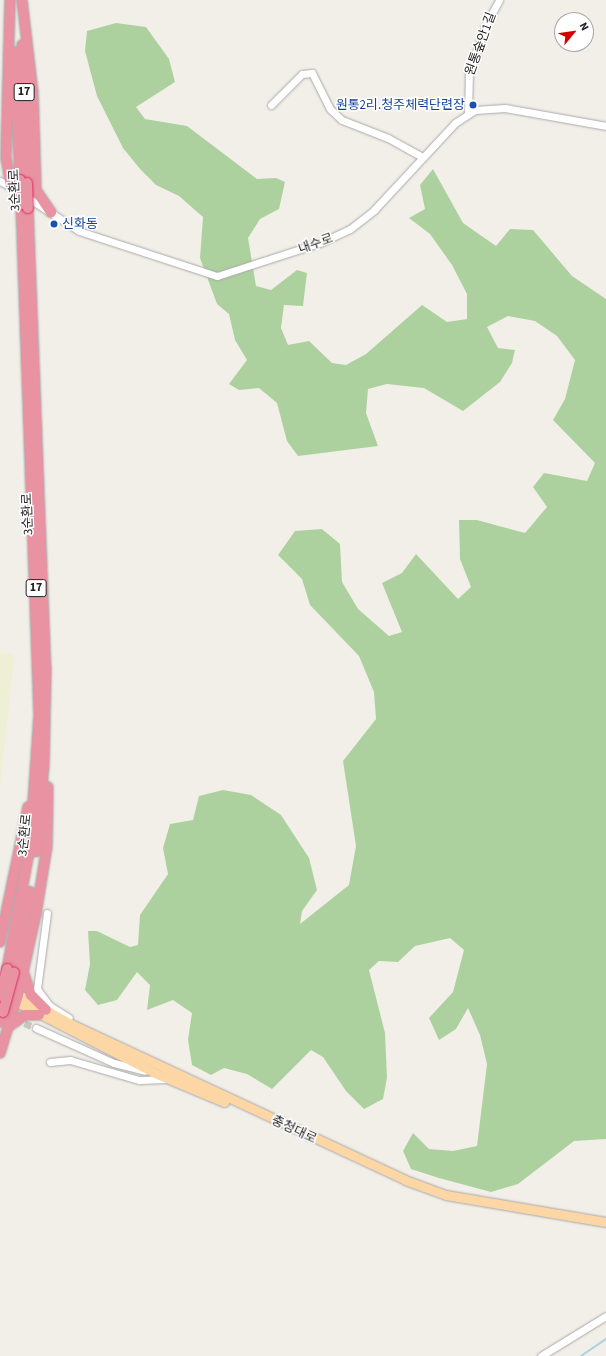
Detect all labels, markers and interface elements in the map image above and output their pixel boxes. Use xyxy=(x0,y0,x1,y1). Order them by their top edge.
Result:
street label: 원통숲안1길 xyxy=(462,10,500,78)
north arrow xyxy=(554,12,594,52)
text: N xyxy=(576,20,592,33)
road number: 17 xyxy=(13,82,35,102)
place label: 원통2리.청주체력단련장 xyxy=(336,97,465,113)
marker: 원통2리.청주체력단련장 xyxy=(468,100,478,110)
street label: 3순환로 xyxy=(6,169,24,211)
place label: 신화동 xyxy=(62,216,98,232)
marker: 신화동 xyxy=(49,219,59,229)
street label: 내수로 xyxy=(296,231,336,257)
street label: 3순환로 xyxy=(19,493,37,535)
road number: 17 xyxy=(25,578,47,598)
street label: 3순환로 xyxy=(15,813,35,857)
street label: 충청대로 xyxy=(269,1113,319,1147)

